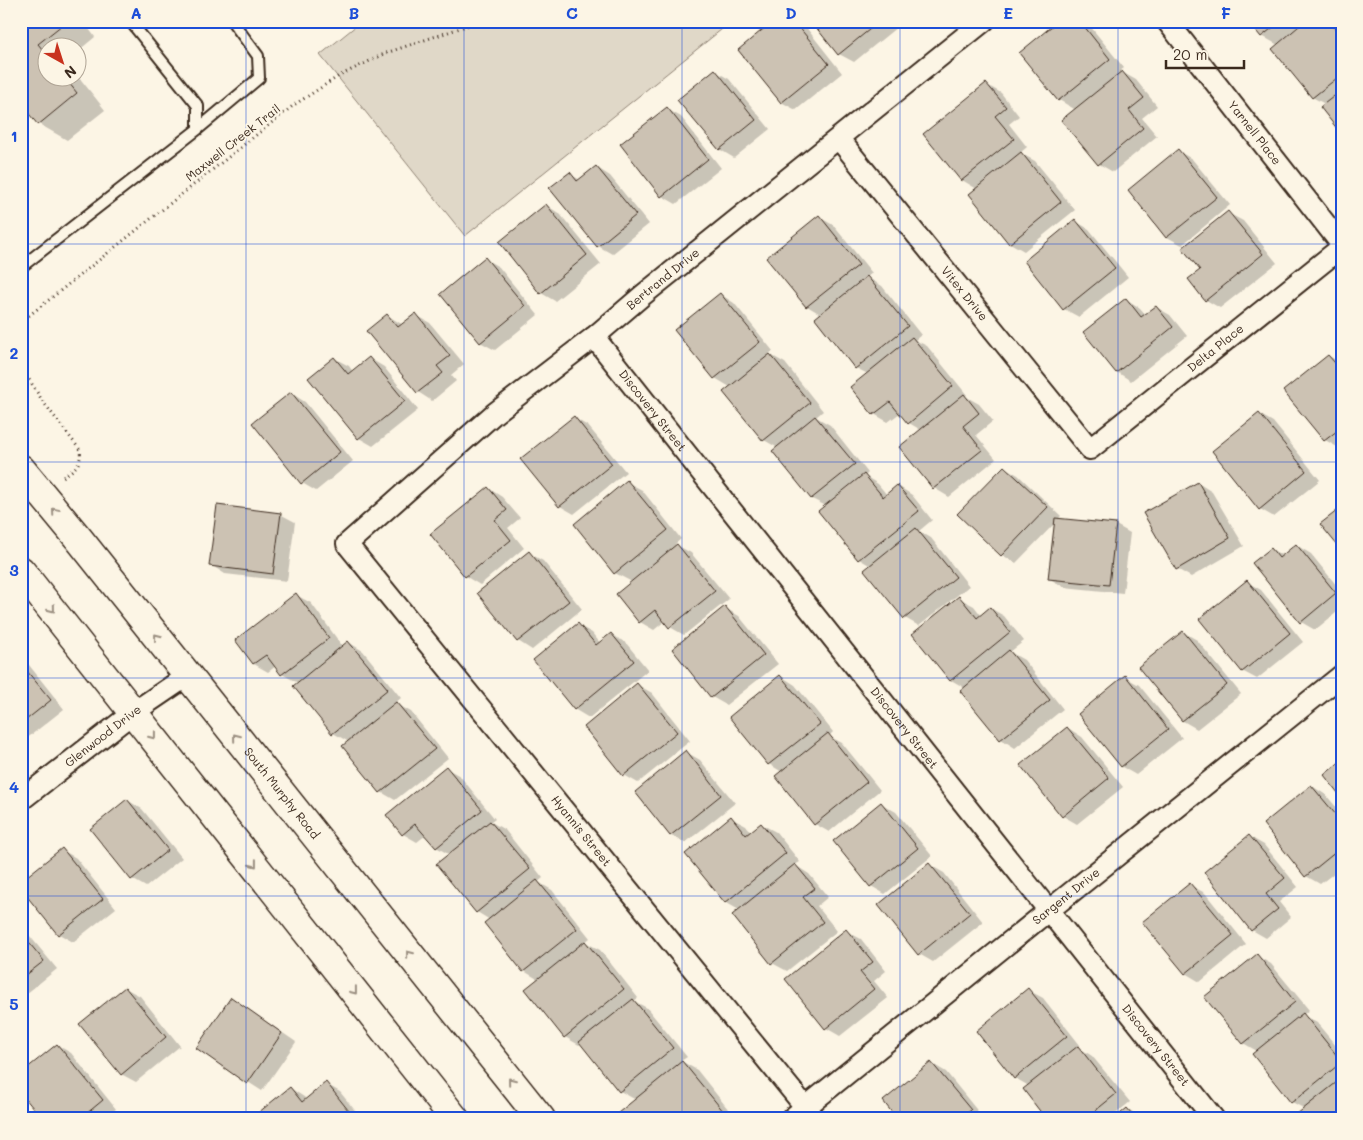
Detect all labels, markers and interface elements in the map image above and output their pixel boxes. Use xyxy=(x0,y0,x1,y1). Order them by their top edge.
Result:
text: A xyxy=(130,2,142,23)
text: B xyxy=(349,2,359,23)
text: C xyxy=(566,2,578,23)
text: D xyxy=(785,2,797,23)
text: E xyxy=(1003,2,1013,23)
text: F xyxy=(1221,2,1231,23)
north arrow xyxy=(38,38,88,88)
scale bar xyxy=(1166,38,1243,70)
text: 20 m xyxy=(1173,44,1207,64)
text: N xyxy=(60,62,81,83)
street label: Yarnell Place xyxy=(1225,97,1285,168)
street label: Maxwell Creek Trail xyxy=(182,100,283,184)
text: 1 xyxy=(10,125,18,146)
street label: Bertrand Drive xyxy=(623,244,702,313)
street label: Vitex Drive xyxy=(938,262,992,324)
street label: Delta Place xyxy=(1184,320,1246,375)
text: 2 xyxy=(10,342,19,363)
street label: Discovery Street xyxy=(616,366,691,454)
one-way arrow xyxy=(52,507,61,516)
text: 3 xyxy=(9,559,19,580)
one-way arrow xyxy=(46,603,54,612)
one-way arrow xyxy=(154,633,163,643)
street label: Discovery Street xyxy=(867,683,942,772)
street label: Glenwood Drive xyxy=(61,701,144,770)
one-way arrow xyxy=(147,730,156,740)
one-way arrow xyxy=(233,733,242,742)
street label: South Murphy Road xyxy=(241,744,324,842)
text: 4 xyxy=(9,776,19,797)
street label: Hyannis Street xyxy=(548,791,615,869)
one-way arrow xyxy=(248,858,256,867)
street label: Sargent Drive xyxy=(1029,864,1103,928)
one-way arrow xyxy=(406,950,415,959)
one-way arrow xyxy=(349,986,358,995)
text: 5 xyxy=(9,993,19,1014)
street label: Discovery Street xyxy=(1119,1001,1194,1089)
one-way arrow xyxy=(507,1077,516,1086)

